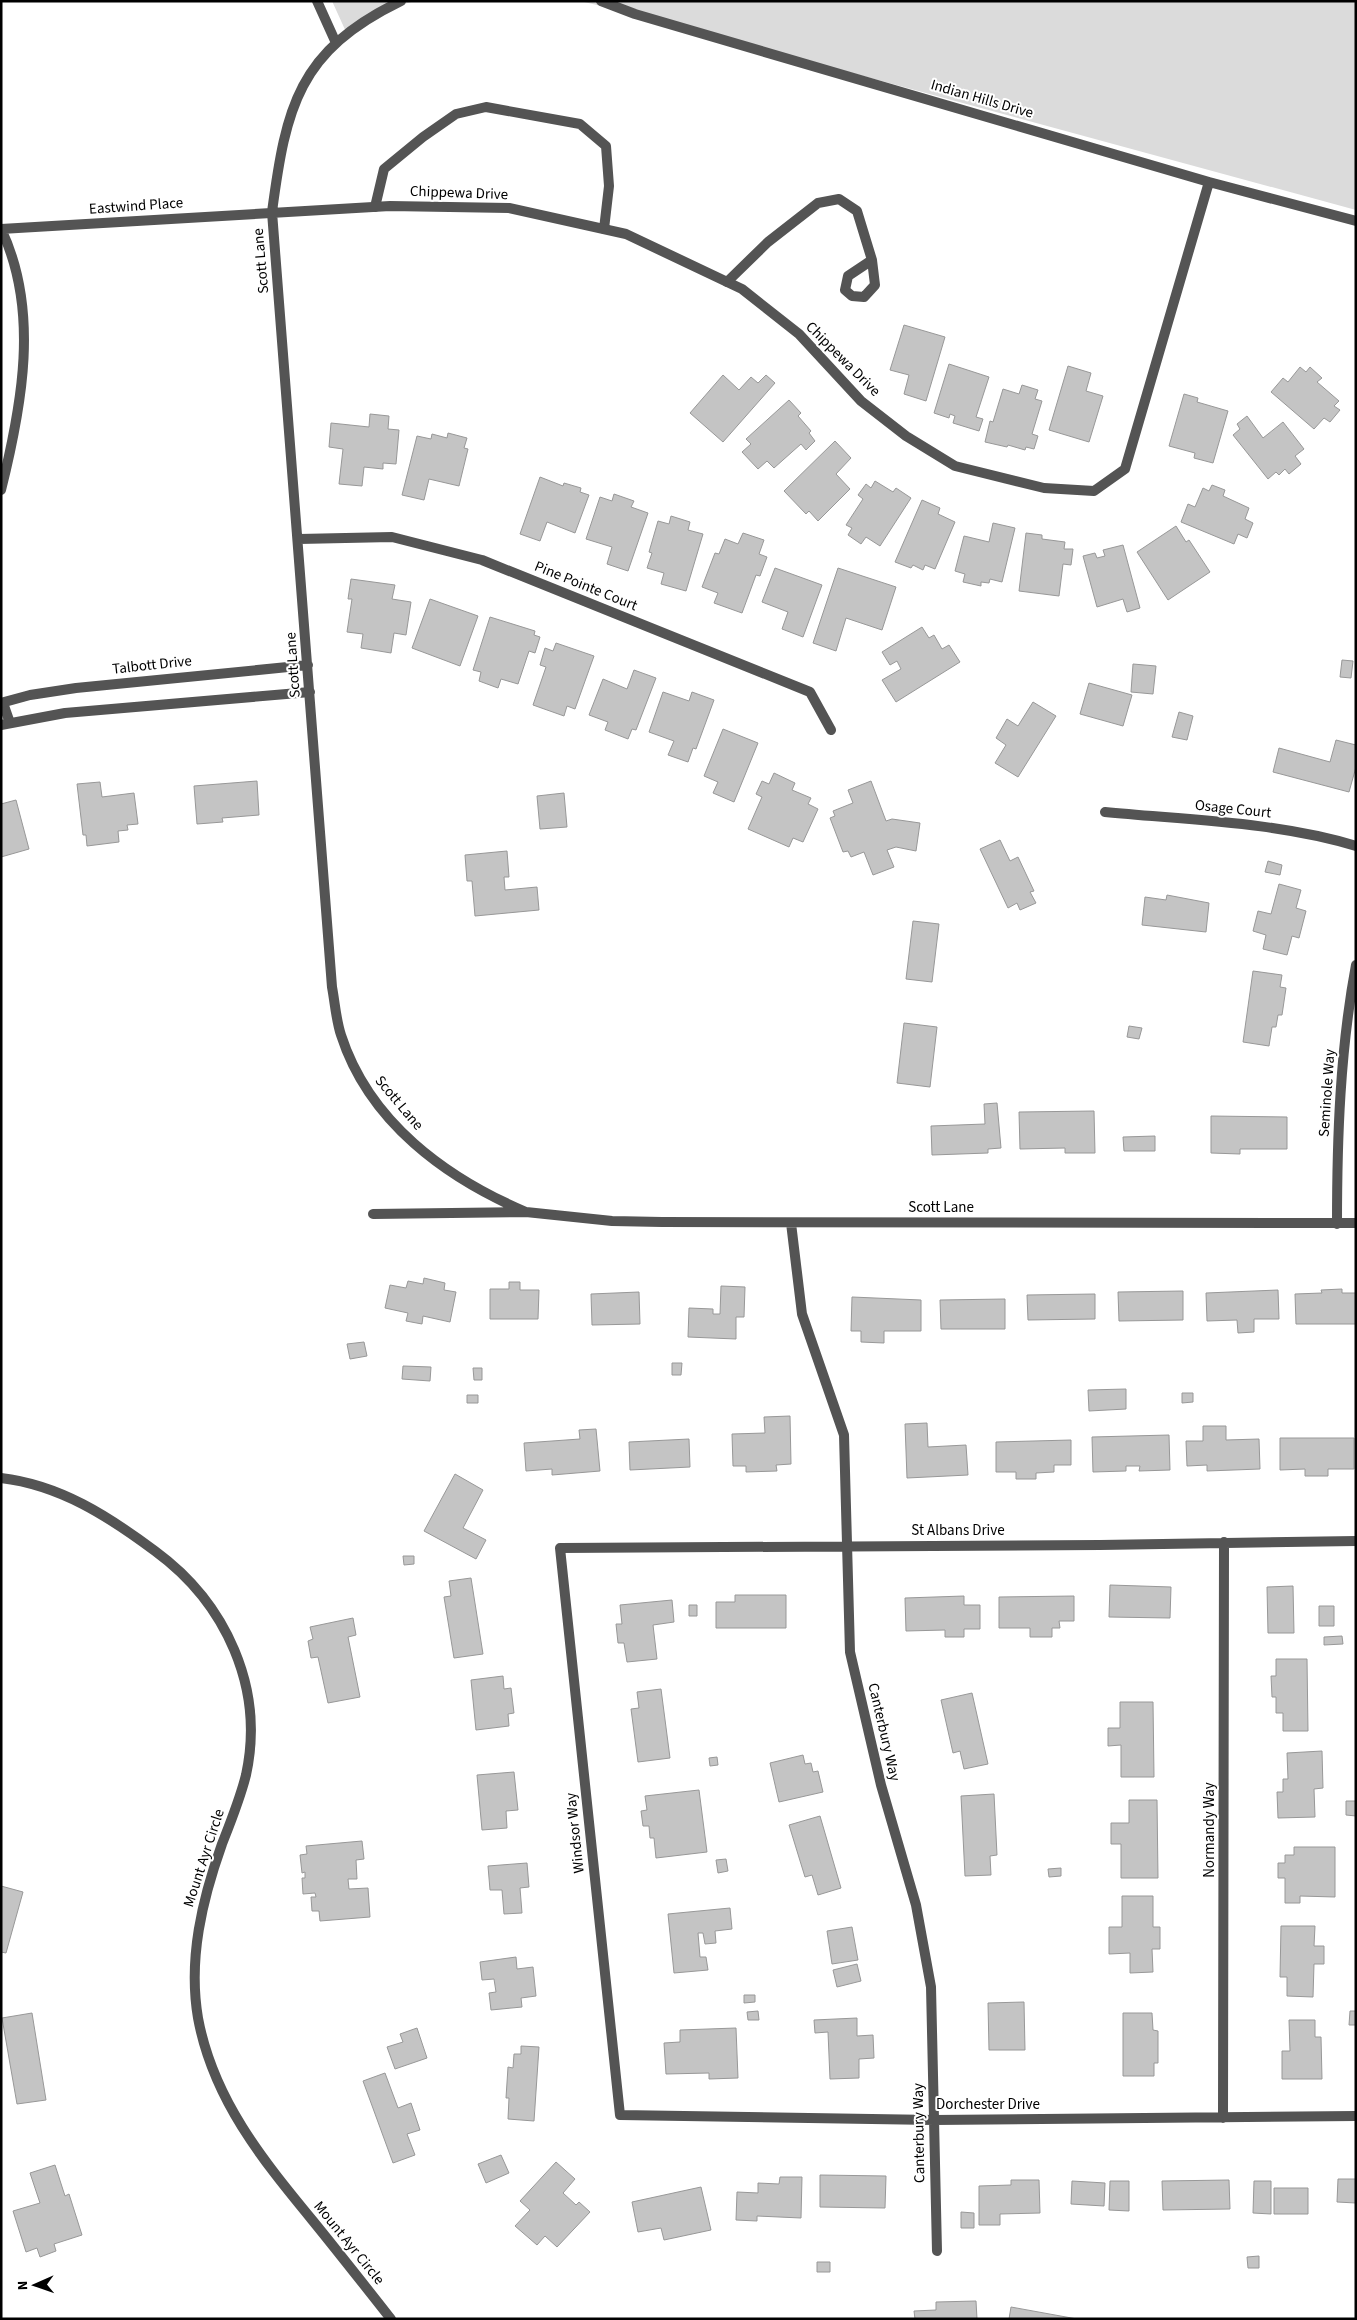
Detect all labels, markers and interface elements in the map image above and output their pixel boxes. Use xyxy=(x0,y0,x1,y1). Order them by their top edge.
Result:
street label: Indian Hills Drive xyxy=(928,74,1036,124)
street label: Chippewa Drive xyxy=(410,181,508,205)
street label: Eastwind Place xyxy=(88,192,184,220)
street label: Scott Lane xyxy=(248,227,274,295)
street label: Chippewa Drive xyxy=(801,317,885,401)
street label: Pine Pointe Court xyxy=(531,556,641,616)
street label: Scott Lane xyxy=(280,631,306,699)
street label: Talbott Drive xyxy=(111,650,193,680)
street label: Osage Court xyxy=(1194,795,1272,823)
street label: Seminole Way xyxy=(1313,1048,1341,1138)
street label: Scott Lane xyxy=(370,1071,428,1135)
street label: Scott Lane xyxy=(908,1197,974,1218)
street label: St Albans Drive xyxy=(911,1520,1005,1541)
street label: Canterbury Way xyxy=(863,1681,905,1783)
street label: Normandy Way xyxy=(1199,1782,1220,1878)
street label: Windsor Way xyxy=(560,1792,590,1874)
street label: Mount Ayr Circle xyxy=(178,1806,230,1910)
street label: Canterbury Way xyxy=(908,2083,930,2183)
street label: Dorchester Drive xyxy=(936,2094,1040,2115)
street label: Mount Ayr Circle xyxy=(309,2197,389,2289)
north arrow xyxy=(10,2260,60,2310)
text: N xyxy=(13,2280,33,2290)

